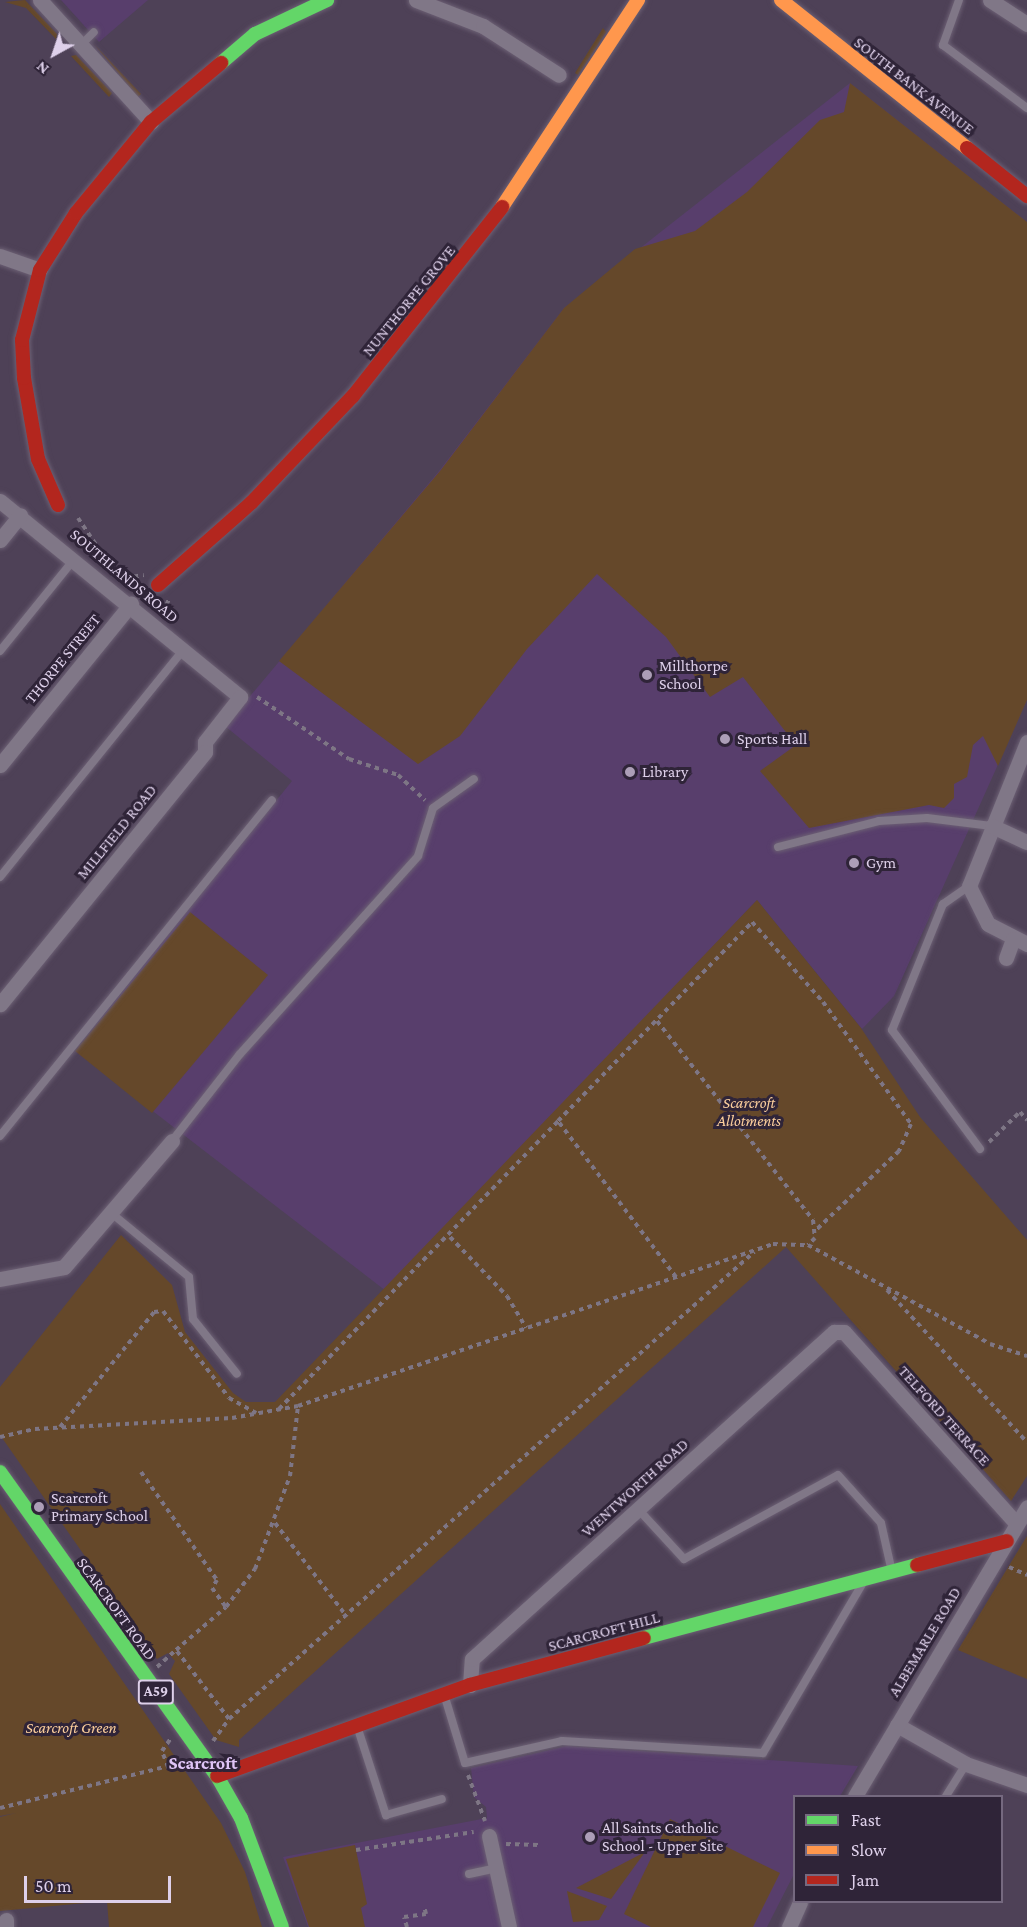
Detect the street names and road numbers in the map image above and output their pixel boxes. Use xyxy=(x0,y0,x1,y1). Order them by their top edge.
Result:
street label: SOUTH BANK AVENUE xyxy=(850,33,978,139)
street label: NUNTHORPE GROVE xyxy=(358,242,460,360)
street label: SOUTHLANDS ROAD xyxy=(66,525,182,627)
street label: THORPE STREET xyxy=(21,610,105,708)
street label: MILLFIELD ROAD xyxy=(73,781,161,883)
street label: TELFORD TERRACE xyxy=(894,1362,994,1470)
street label: WENTWORTH ROAD xyxy=(577,1435,693,1541)
street label: SCARCROFT ROAD xyxy=(72,1554,160,1664)
street label: ALBEMARLE ROAD xyxy=(885,1584,965,1700)
street label: SCARCROFT HILL xyxy=(546,1608,662,1656)
road number: A59 xyxy=(136,1680,176,1704)

